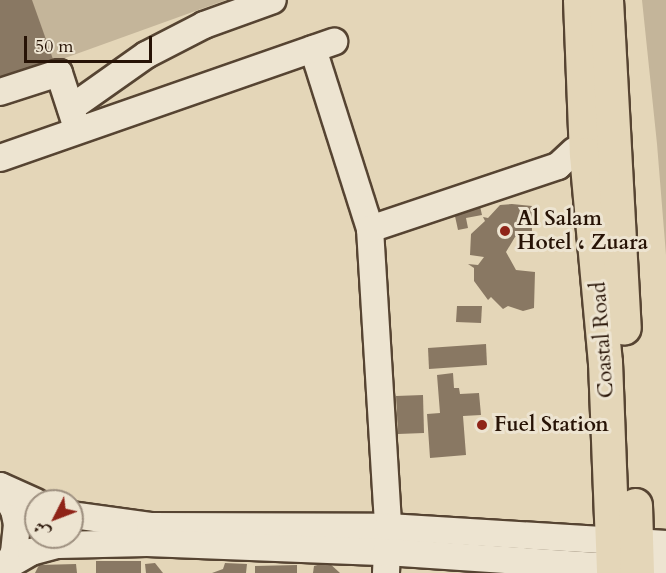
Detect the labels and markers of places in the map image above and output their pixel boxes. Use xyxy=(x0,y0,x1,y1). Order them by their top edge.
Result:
place label: Al Salam Hotel ، Zuara xyxy=(517,206,648,256)
marker: Al Salam Hotel ، Zuara xyxy=(498,224,512,238)
place label: Fuel Station xyxy=(494,412,609,438)
marker: Fuel Station xyxy=(475,418,489,432)

